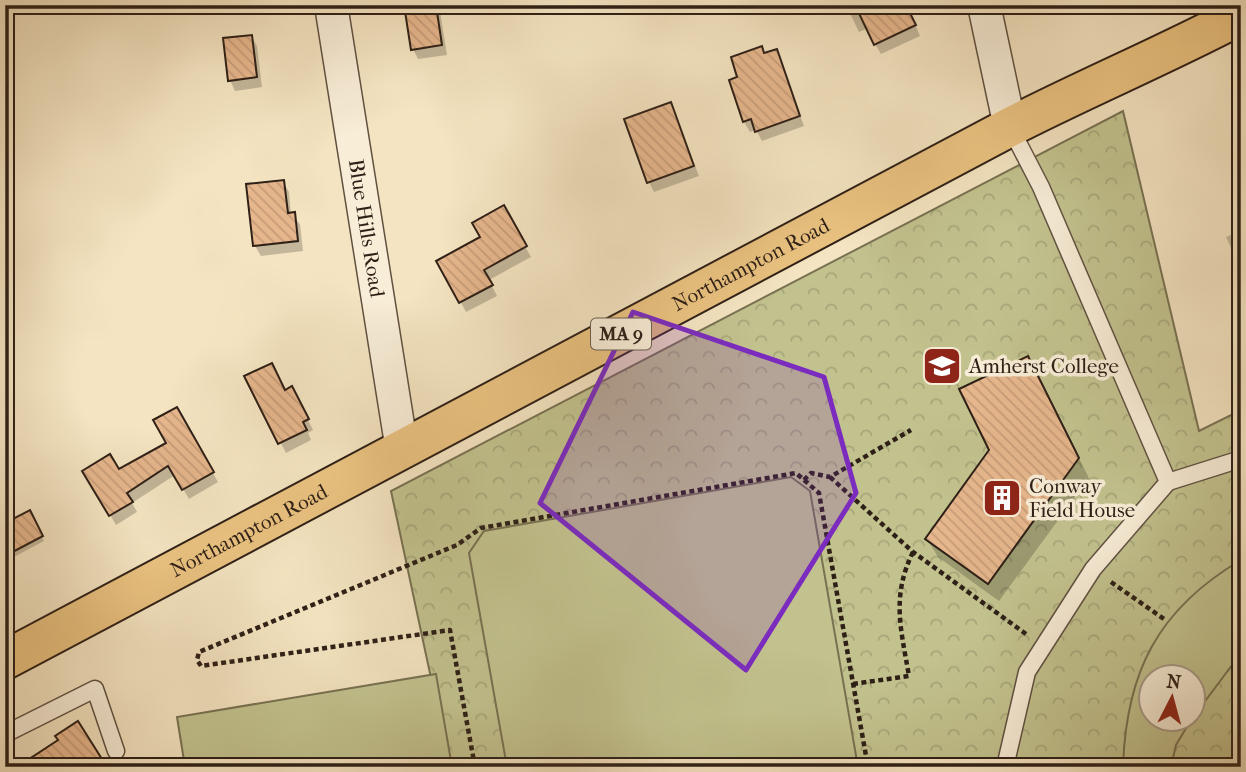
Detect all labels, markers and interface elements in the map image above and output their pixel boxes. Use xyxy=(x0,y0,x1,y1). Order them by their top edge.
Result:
street label: Blue Hills Road xyxy=(344,157,390,300)
street label: Northampton Road xyxy=(668,213,834,316)
road number: MA 9 xyxy=(591,318,651,350)
school or university icon: Amherst College xyxy=(921,345,963,387)
place label: Amherst College xyxy=(968,354,1119,378)
place label: Conway Field House xyxy=(1029,474,1135,522)
building icon: Conway Field House xyxy=(981,477,1023,519)
street label: Northampton Road xyxy=(166,479,332,582)
north arrow xyxy=(1138,664,1208,734)
text: N xyxy=(1165,670,1183,694)

